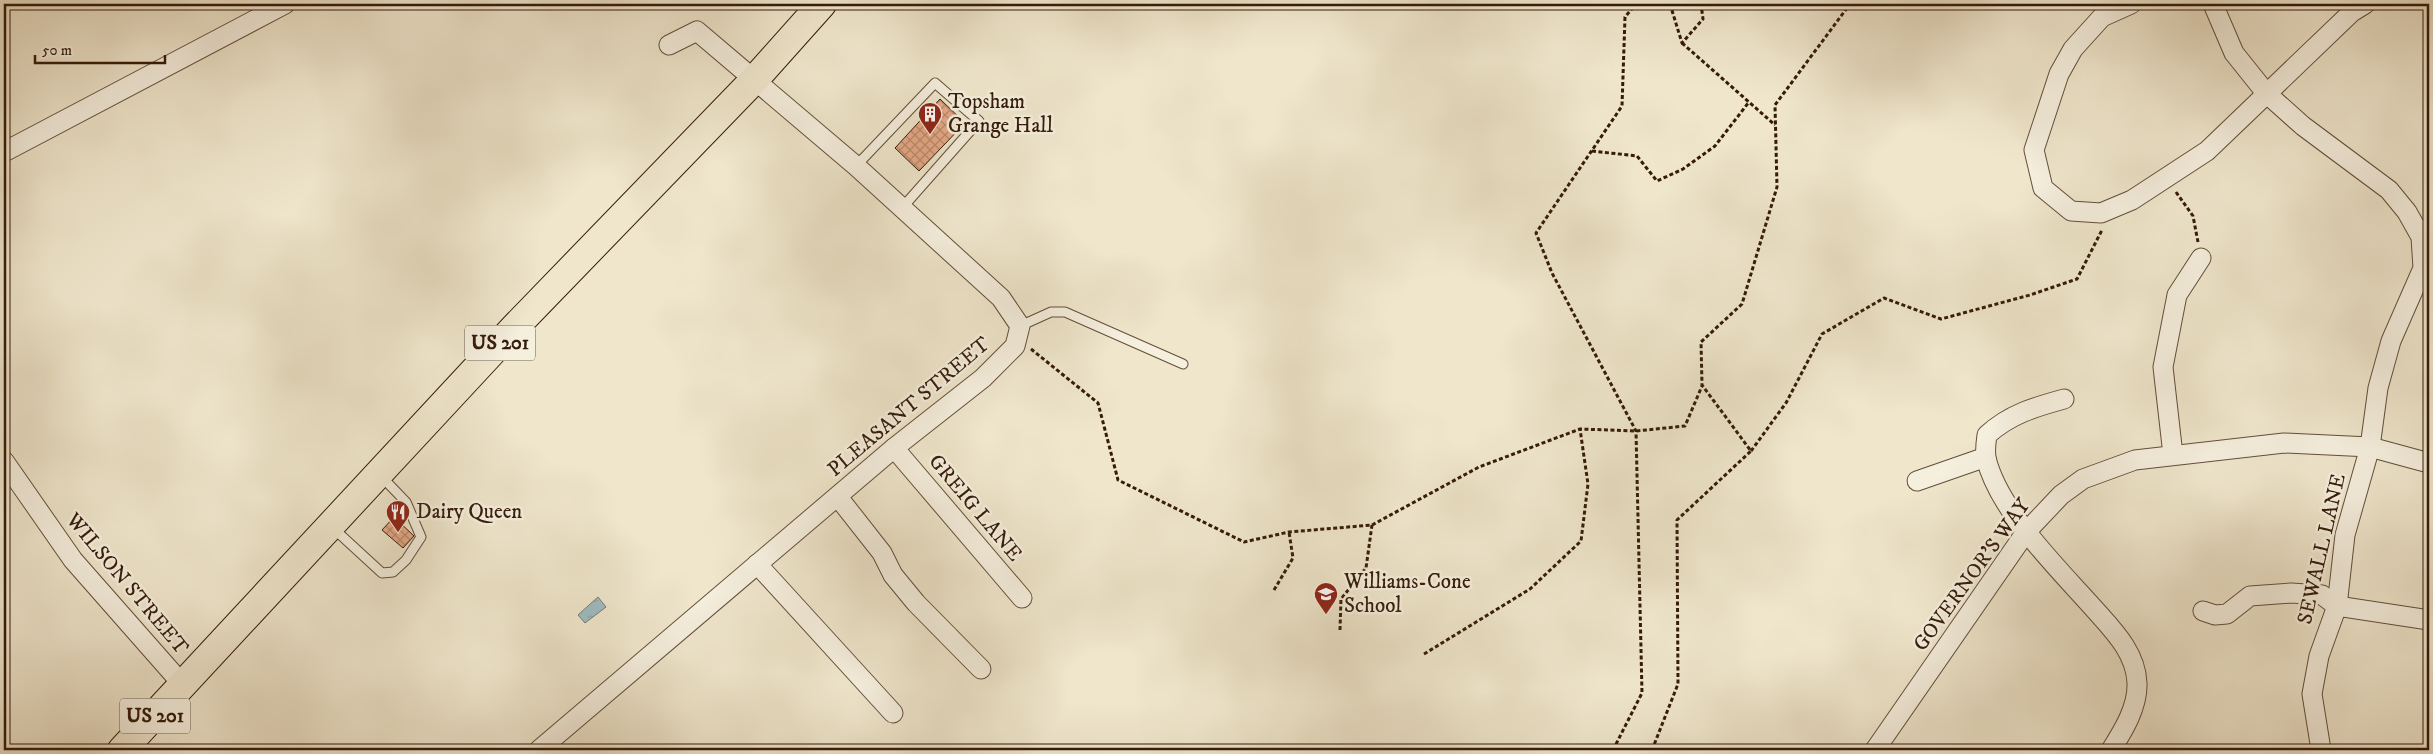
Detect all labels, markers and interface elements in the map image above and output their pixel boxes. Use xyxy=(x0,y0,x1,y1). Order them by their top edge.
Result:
scale bar xyxy=(35,32,165,64)
text: 50 m xyxy=(42,41,72,60)
place label: Topsham Grange Hall xyxy=(948,89,1054,139)
building icon: Topsham Grange Hall xyxy=(917,101,943,135)
road number: US 201 xyxy=(465,326,535,360)
street label: PLEASANT STREET xyxy=(822,331,996,483)
street label: GREIG LANE xyxy=(923,449,1027,567)
street label: SEWALL LANE xyxy=(2292,471,2352,627)
street label: GOVERNOR'S WAY xyxy=(1908,493,2037,656)
restaurant icon: Dairy Queen xyxy=(385,499,411,533)
place label: Dairy Queen xyxy=(416,499,522,525)
street label: WILSON STREET xyxy=(60,507,194,660)
place label: Williams-Cone School xyxy=(1343,569,1471,619)
school or university icon: Williams-Cone School xyxy=(1313,581,1339,615)
road number: US 201 xyxy=(120,698,190,734)

